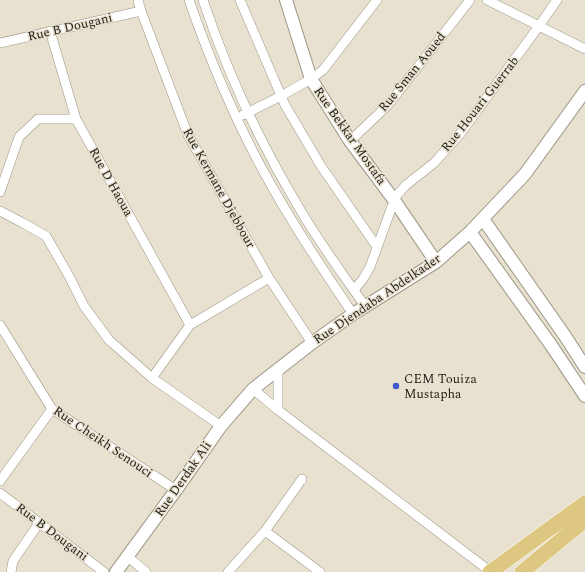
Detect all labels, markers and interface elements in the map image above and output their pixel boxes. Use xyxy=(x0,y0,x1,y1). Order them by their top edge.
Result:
street label: Rue B Dougani xyxy=(26,8,114,46)
street label: Rue Sman Aoued xyxy=(373,28,451,116)
street label: Rue Houari Guerrab xyxy=(436,52,524,156)
street label: Rue Bekkar Mostafa xyxy=(309,83,392,190)
street label: Rue Kermane Djebbour xyxy=(178,124,260,252)
street label: Rue D Haoua xyxy=(84,144,139,221)
street label: Rue Djendaba Abdelkader xyxy=(309,249,445,349)
place label: CEM Touiza Mustapha xyxy=(404,369,477,404)
marker: CEM Touiza Mustapha xyxy=(391,381,401,391)
street label: Rue Cheikh Senouci xyxy=(49,401,157,483)
street label: Rue Derdak Ali xyxy=(149,437,217,521)
street label: Rue B Dougani xyxy=(11,498,93,566)

